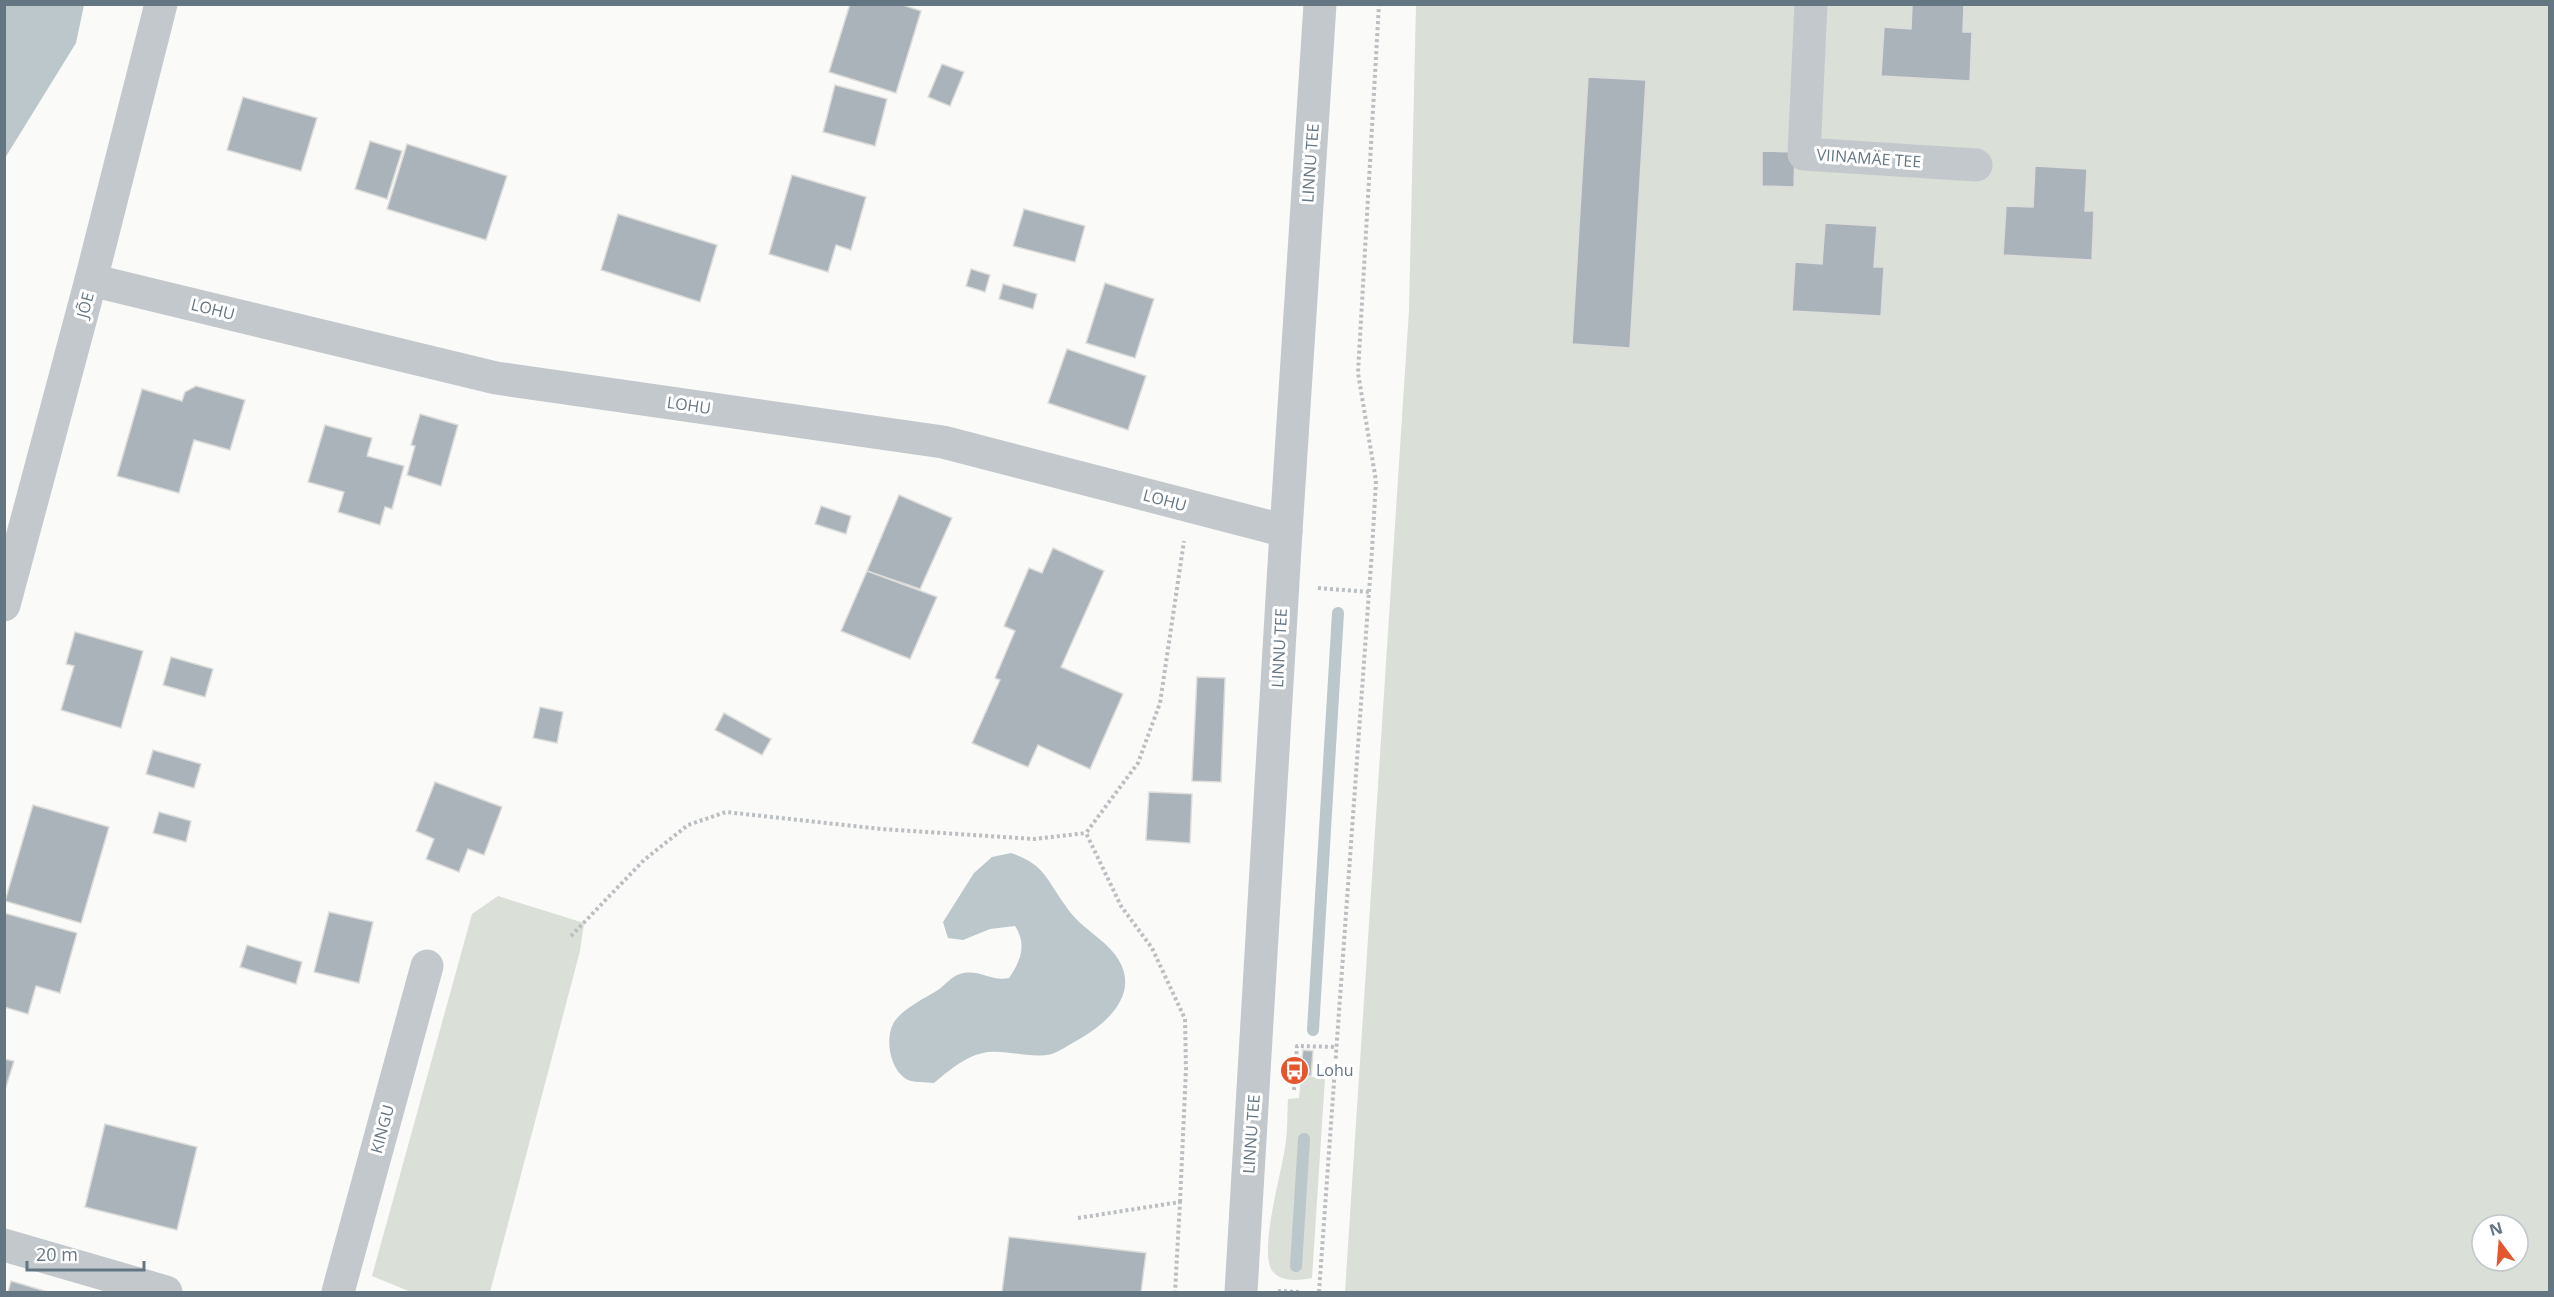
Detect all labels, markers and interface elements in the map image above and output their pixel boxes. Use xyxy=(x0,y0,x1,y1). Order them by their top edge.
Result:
street label: LINNU TEE xyxy=(1296,123,1324,203)
street label: VIINAMÄE TEE xyxy=(1816,143,1922,173)
street label: JÕE xyxy=(71,290,99,322)
street label: LOHU xyxy=(189,293,237,325)
street label: LOHU xyxy=(666,391,712,419)
street label: LOHU xyxy=(1141,484,1189,516)
street label: LINNU TEE xyxy=(1266,608,1292,688)
bus stop icon: Lohu xyxy=(1279,1054,1311,1086)
place label: Lohu xyxy=(1316,1059,1354,1081)
street label: LINNU TEE xyxy=(1237,1094,1265,1174)
street label: KINGU xyxy=(365,1102,399,1156)
north arrow xyxy=(2470,1213,2530,1273)
text: N xyxy=(2487,1216,2505,1241)
scale bar xyxy=(27,1234,144,1272)
text: 20 m xyxy=(36,1242,78,1266)

